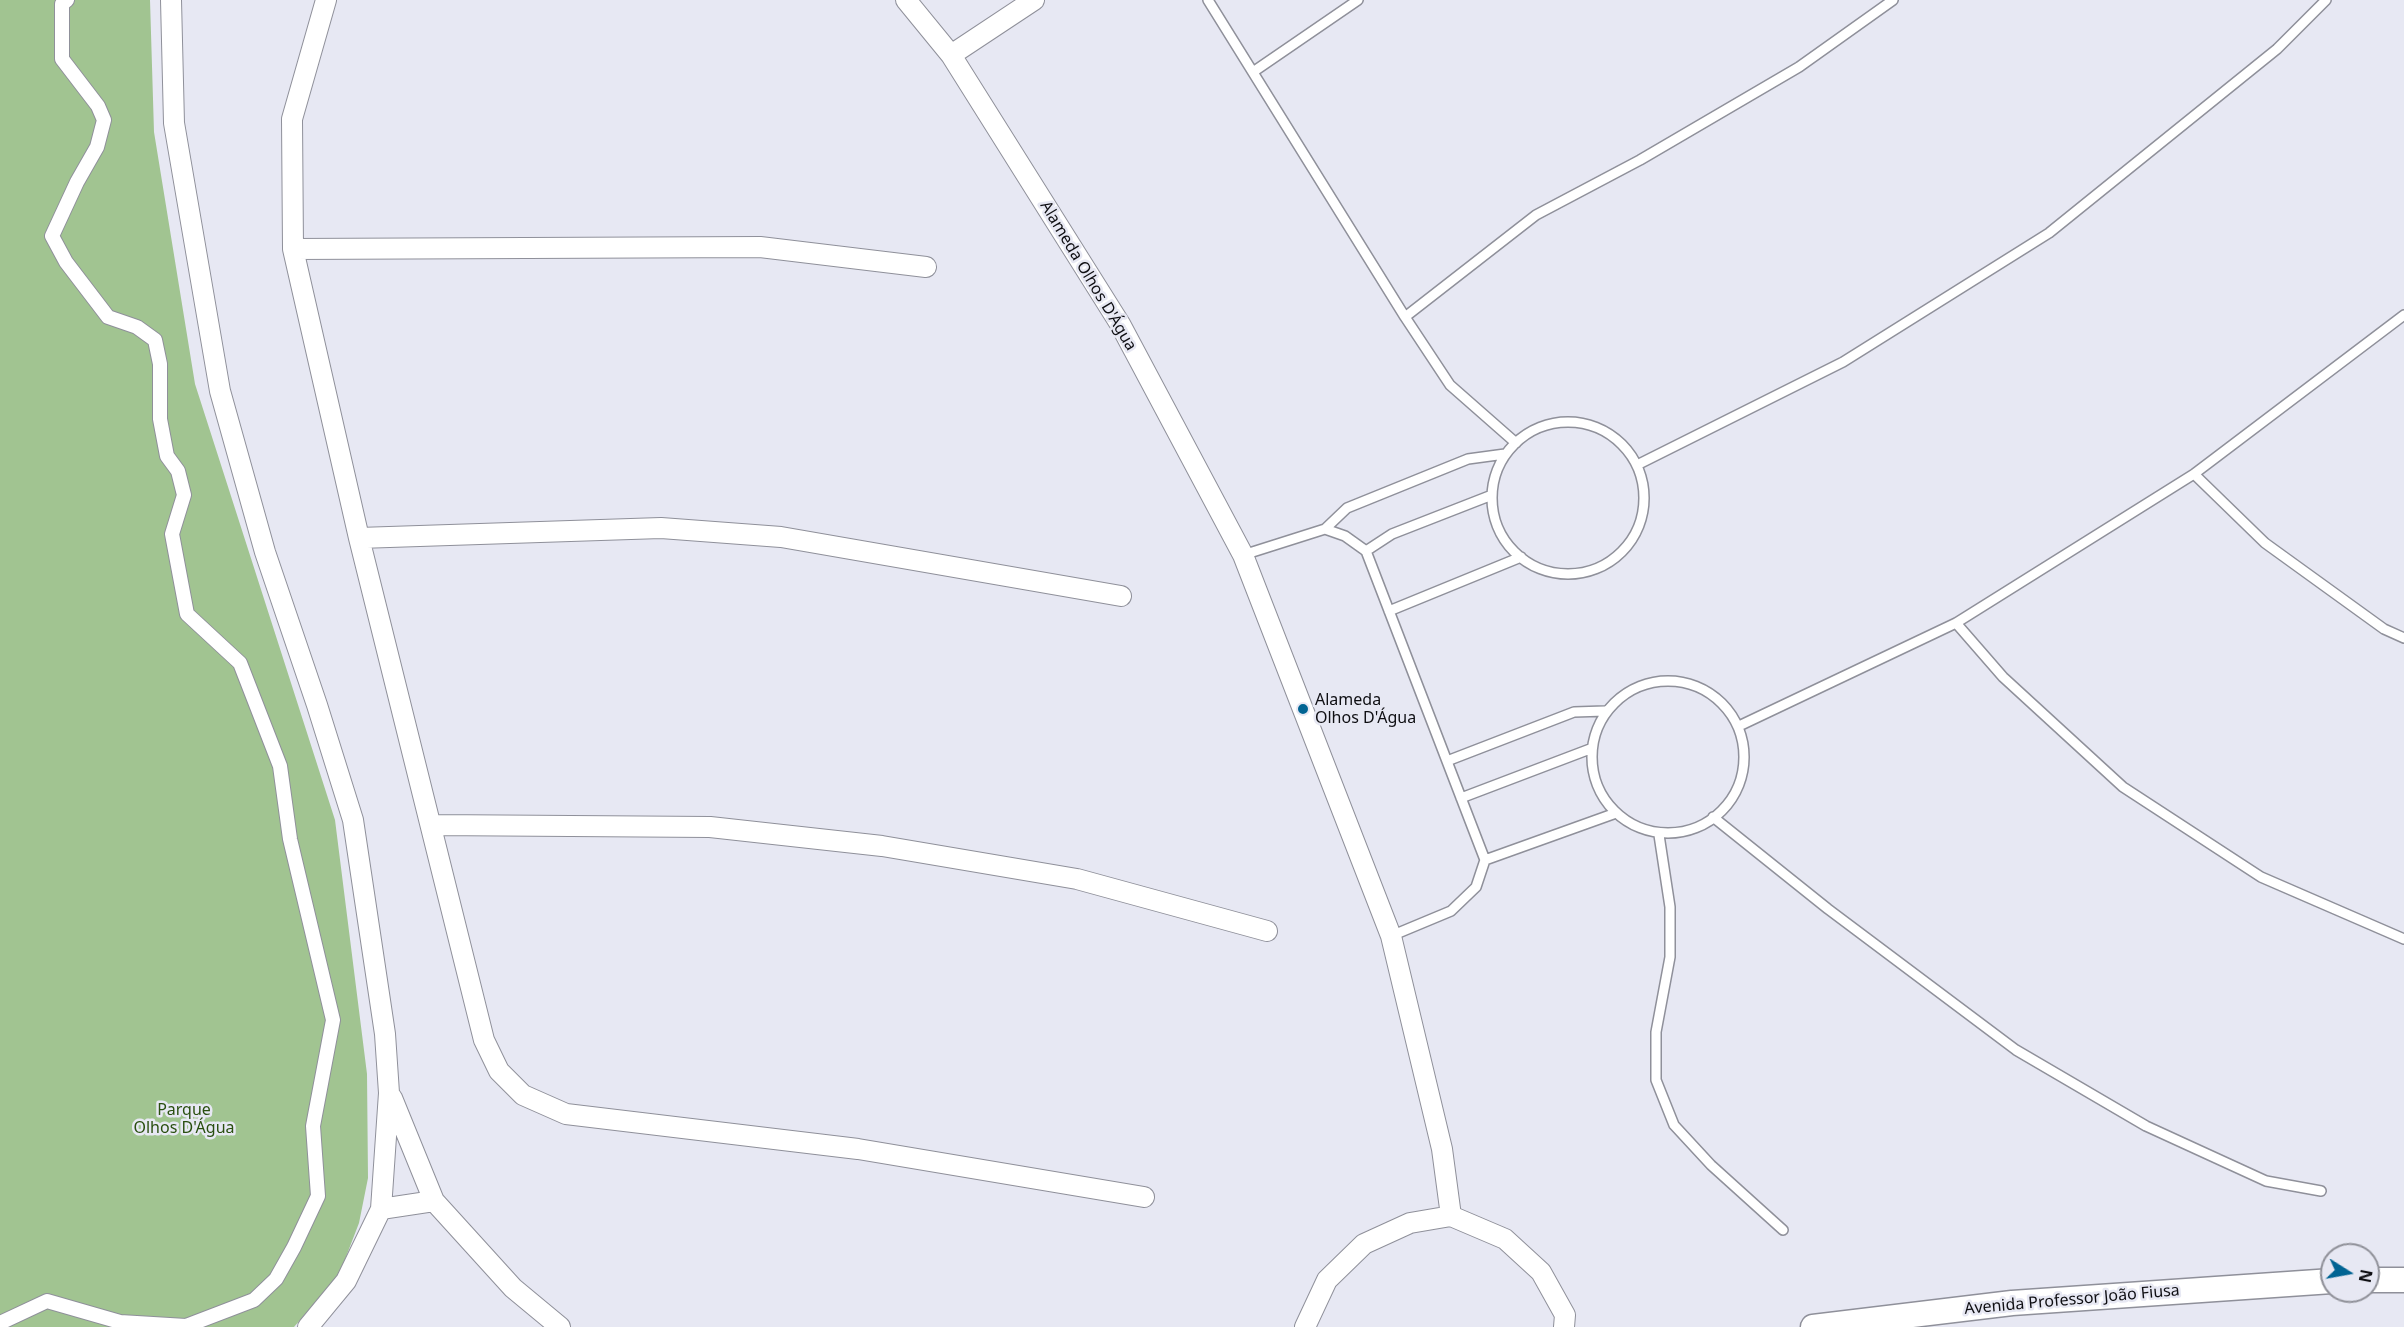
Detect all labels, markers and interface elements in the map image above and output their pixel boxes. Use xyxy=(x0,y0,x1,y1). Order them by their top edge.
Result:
street label: Alameda Olhos D'Água xyxy=(1036,198,1140,354)
place label: Alameda Olhos D'Água xyxy=(1315,690,1416,728)
marker: Alameda Olhos D'Água xyxy=(1296,702,1310,716)
park label: Parque Olhos D'Água xyxy=(133,1100,235,1138)
north arrow xyxy=(2320,1243,2380,1303)
text: N xyxy=(2354,1268,2378,1285)
street label: Avenida Professor João Fiusa xyxy=(1964,1281,2180,1319)

